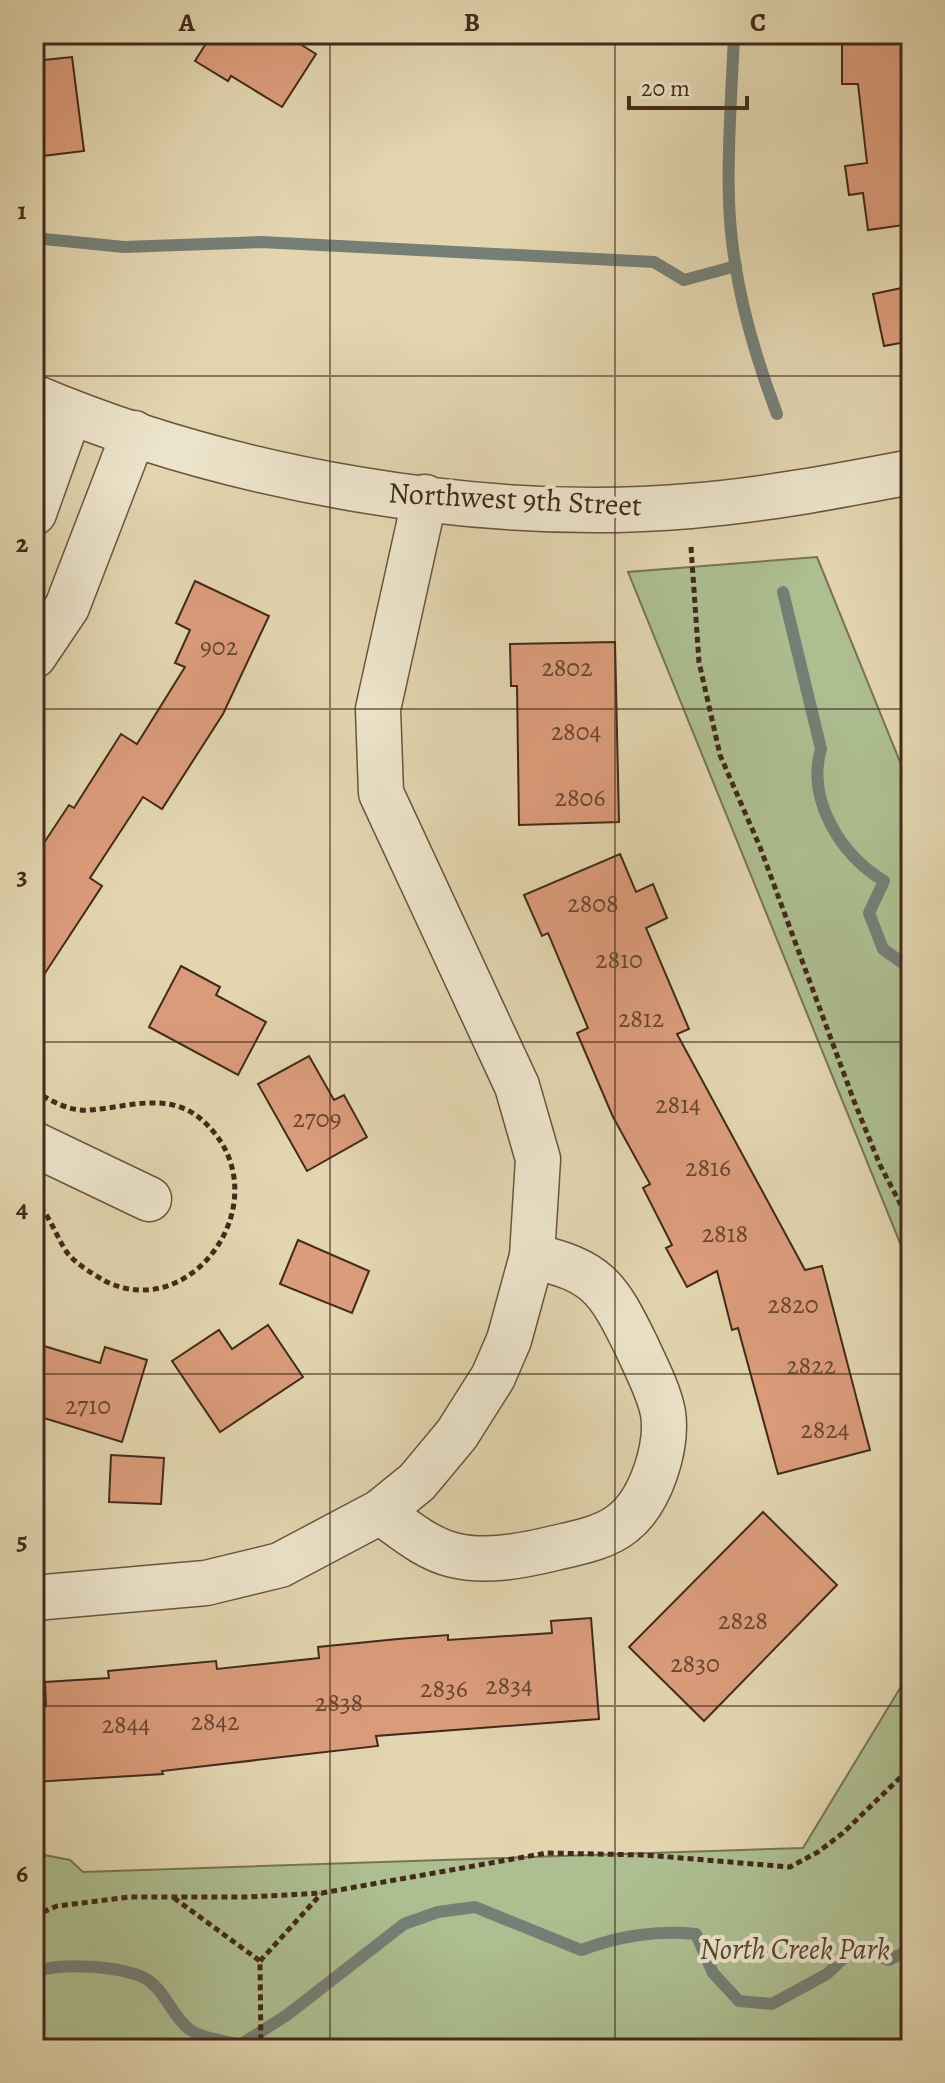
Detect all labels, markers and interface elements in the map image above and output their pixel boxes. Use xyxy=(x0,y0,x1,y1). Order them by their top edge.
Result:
text: A xyxy=(178,5,196,40)
text: B xyxy=(464,5,480,40)
text: C xyxy=(750,5,766,40)
scale bar xyxy=(629,60,747,110)
text: 20 m xyxy=(641,72,690,104)
text: 1 xyxy=(17,193,27,228)
street label: Northwest 9th Street xyxy=(387,472,643,526)
text: 2 xyxy=(16,526,29,561)
house number: 902 xyxy=(200,629,238,664)
house number: 2802 xyxy=(541,650,593,685)
house number: 2804 xyxy=(551,714,602,749)
house number: 2806 xyxy=(555,780,605,815)
text: 3 xyxy=(16,858,28,893)
house number: 2808 xyxy=(567,886,619,921)
house number: 2810 xyxy=(595,942,643,977)
house number: 2812 xyxy=(618,1001,664,1036)
house number: 2814 xyxy=(655,1087,701,1122)
house number: 2709 xyxy=(293,1101,341,1136)
house number: 2816 xyxy=(685,1150,731,1185)
text: 4 xyxy=(16,1191,28,1226)
house number: 2818 xyxy=(702,1216,748,1251)
house number: 2820 xyxy=(767,1287,819,1322)
house number: 2822 xyxy=(786,1348,836,1383)
house number: 2710 xyxy=(65,1388,111,1423)
house number: 2824 xyxy=(800,1412,850,1447)
text: 5 xyxy=(16,1523,28,1558)
house number: 2828 xyxy=(718,1603,768,1638)
house number: 2830 xyxy=(670,1646,720,1681)
house number: 2834 xyxy=(485,1668,533,1703)
house number: 2836 xyxy=(420,1671,468,1706)
house number: 2838 xyxy=(315,1685,363,1720)
house number: 2842 xyxy=(190,1704,240,1739)
house number: 2844 xyxy=(102,1707,150,1742)
text: 6 xyxy=(16,1856,28,1891)
park label: North Creek Park xyxy=(700,1929,890,1969)

